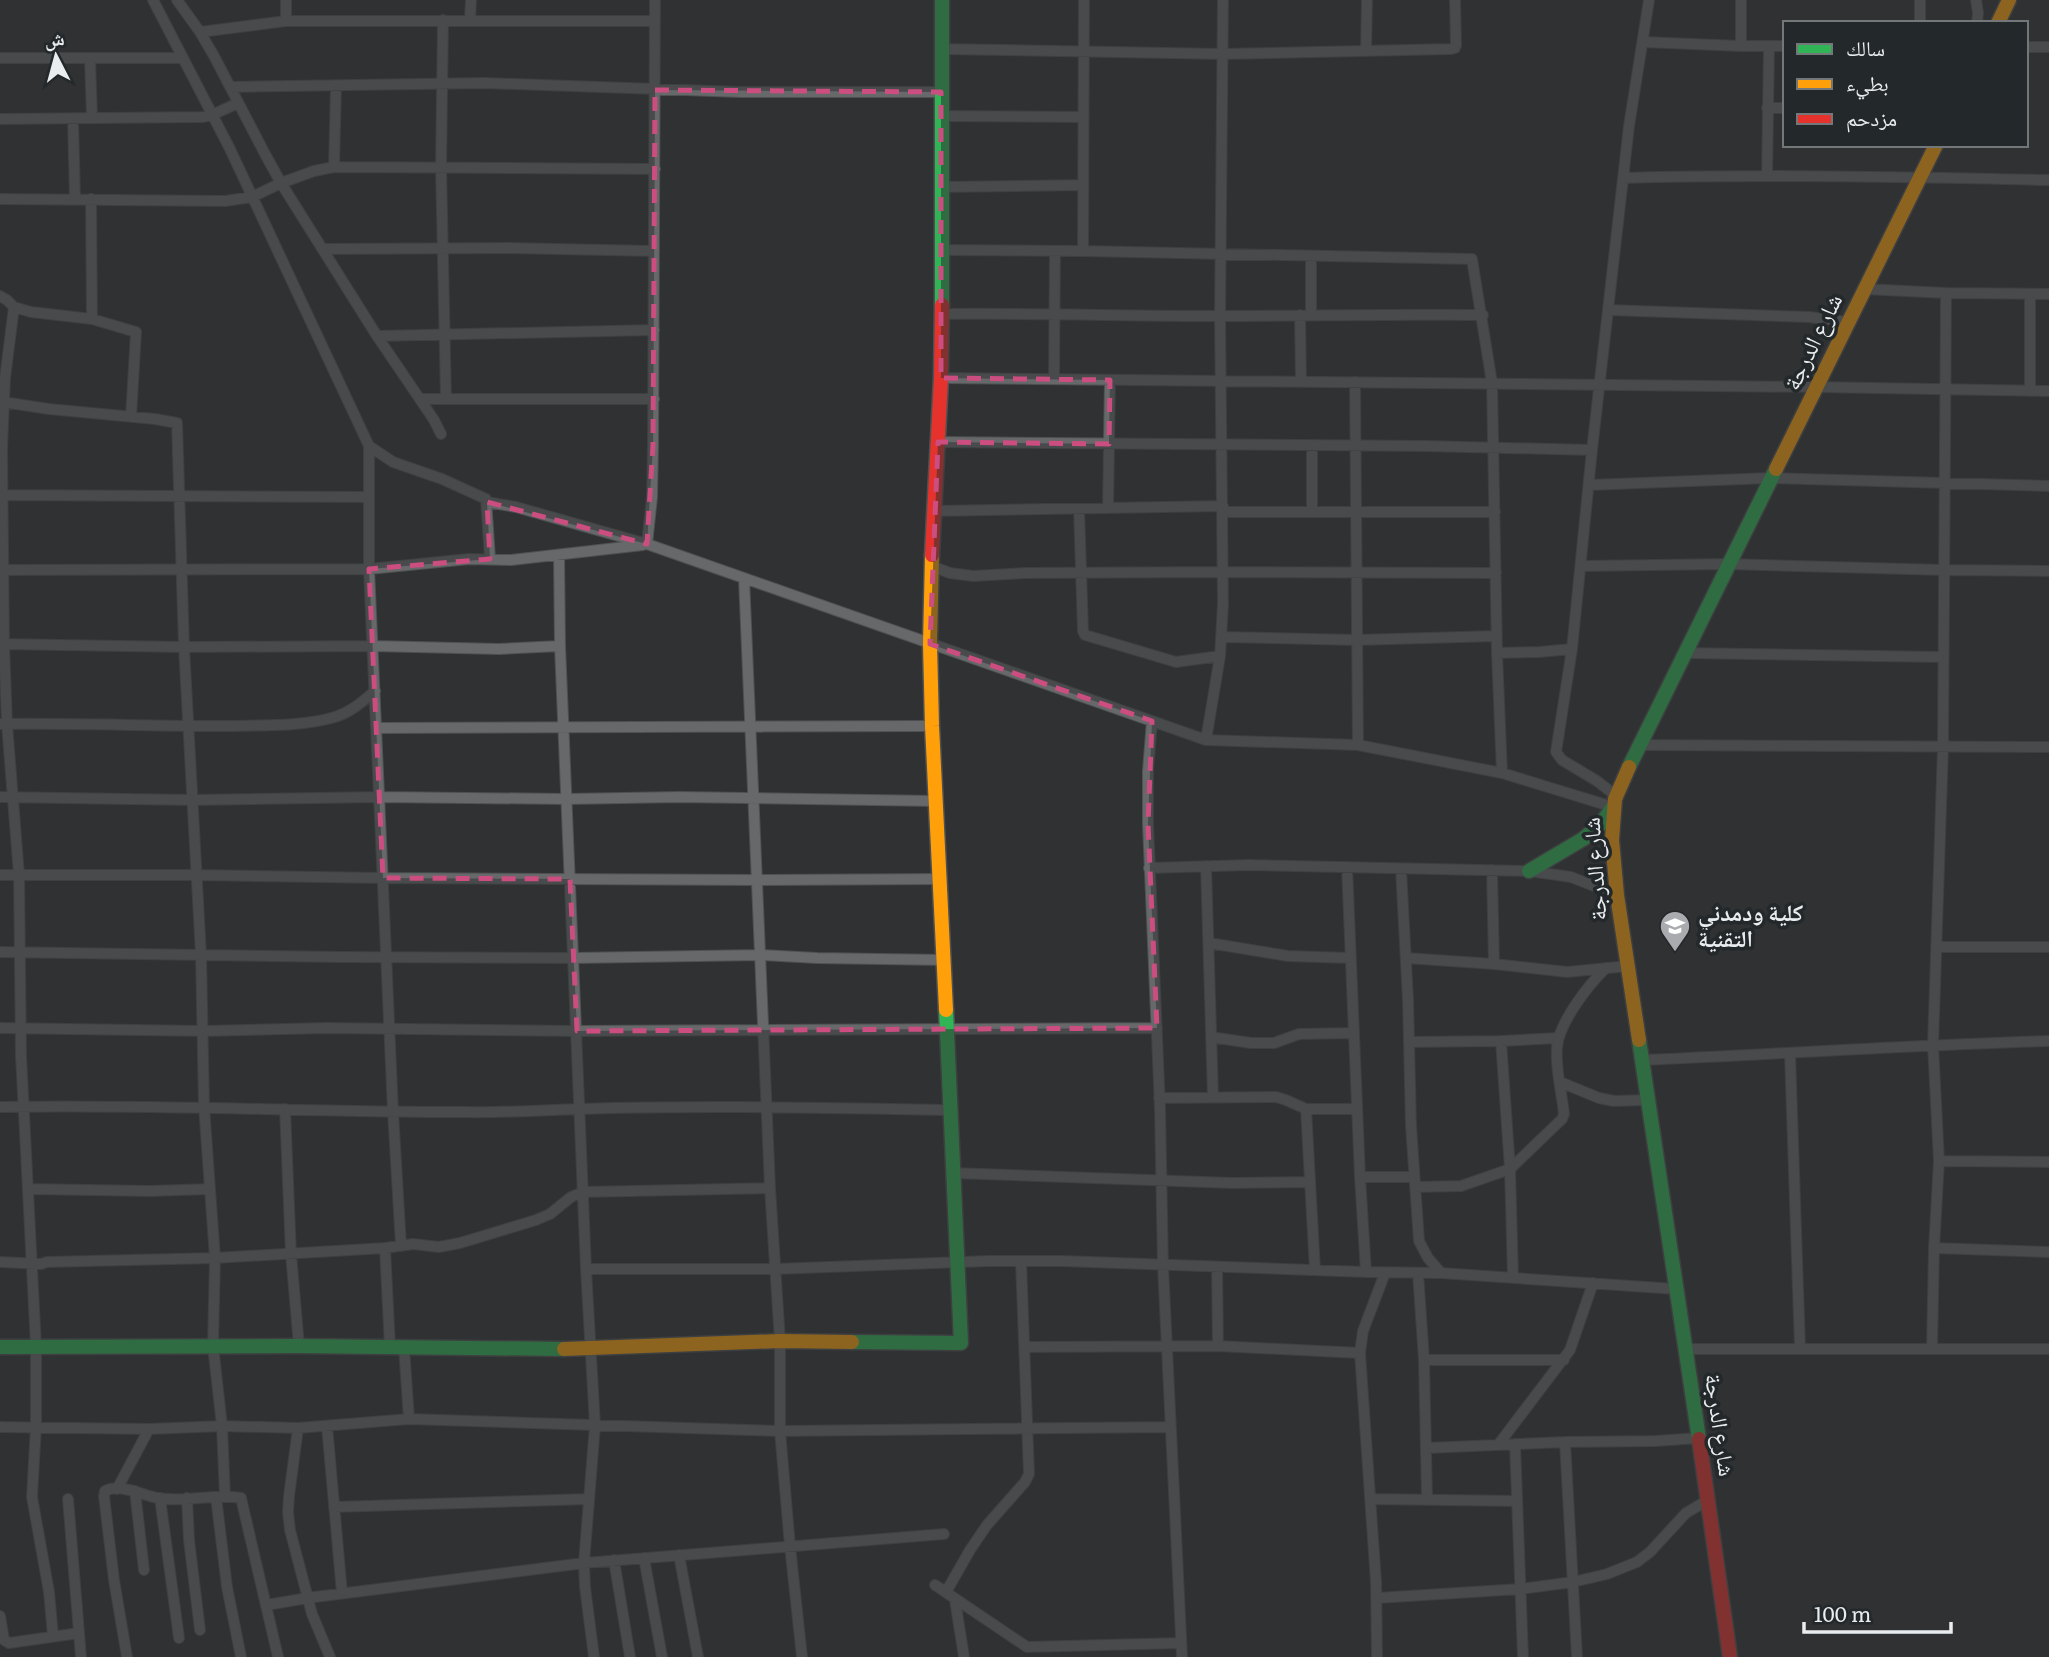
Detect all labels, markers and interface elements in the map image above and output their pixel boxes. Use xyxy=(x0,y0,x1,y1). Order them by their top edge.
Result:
north arrow xyxy=(21,21,91,91)
legend xyxy=(1783,21,2028,147)
text: ش xyxy=(43,23,66,53)
text: سالك xyxy=(1846,31,1885,62)
text: بطيء xyxy=(1846,66,1889,100)
text: مزدحم xyxy=(1846,101,1897,133)
street label: شارع الدرجة xyxy=(1773,287,1849,395)
street label: شارع الدرجة xyxy=(1572,816,1614,922)
place label: كلية ودمدني التقنية xyxy=(1698,894,1803,954)
school or university icon: كلية ودمدني التقنية xyxy=(1658,909,1692,953)
street label: شارع الدرجة xyxy=(1698,1371,1746,1478)
scale bar xyxy=(1804,1590,1951,1634)
text: 100 m xyxy=(1814,1597,1871,1628)

